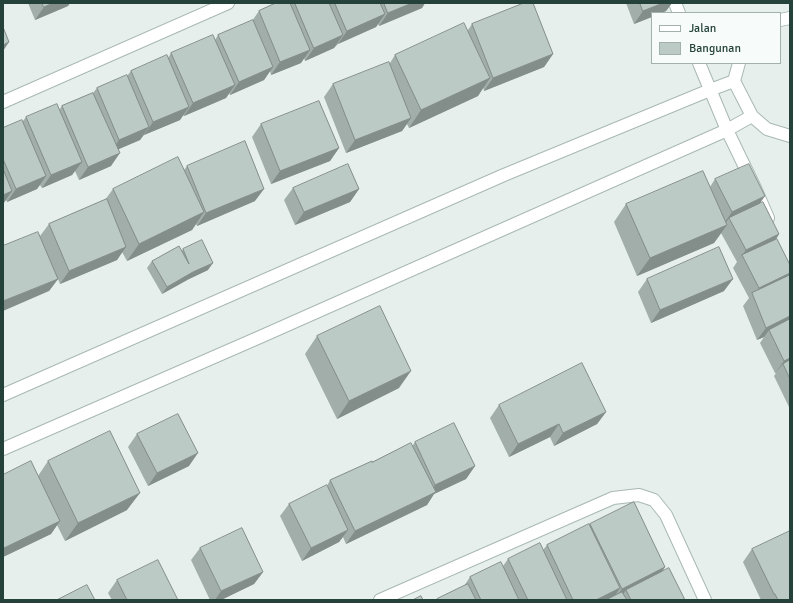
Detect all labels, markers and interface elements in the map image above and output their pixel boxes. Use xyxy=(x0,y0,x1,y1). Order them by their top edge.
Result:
legend xyxy=(651,12,781,64)
text: Jalan xyxy=(689,21,716,36)
text: Bangunan xyxy=(689,41,741,56)

